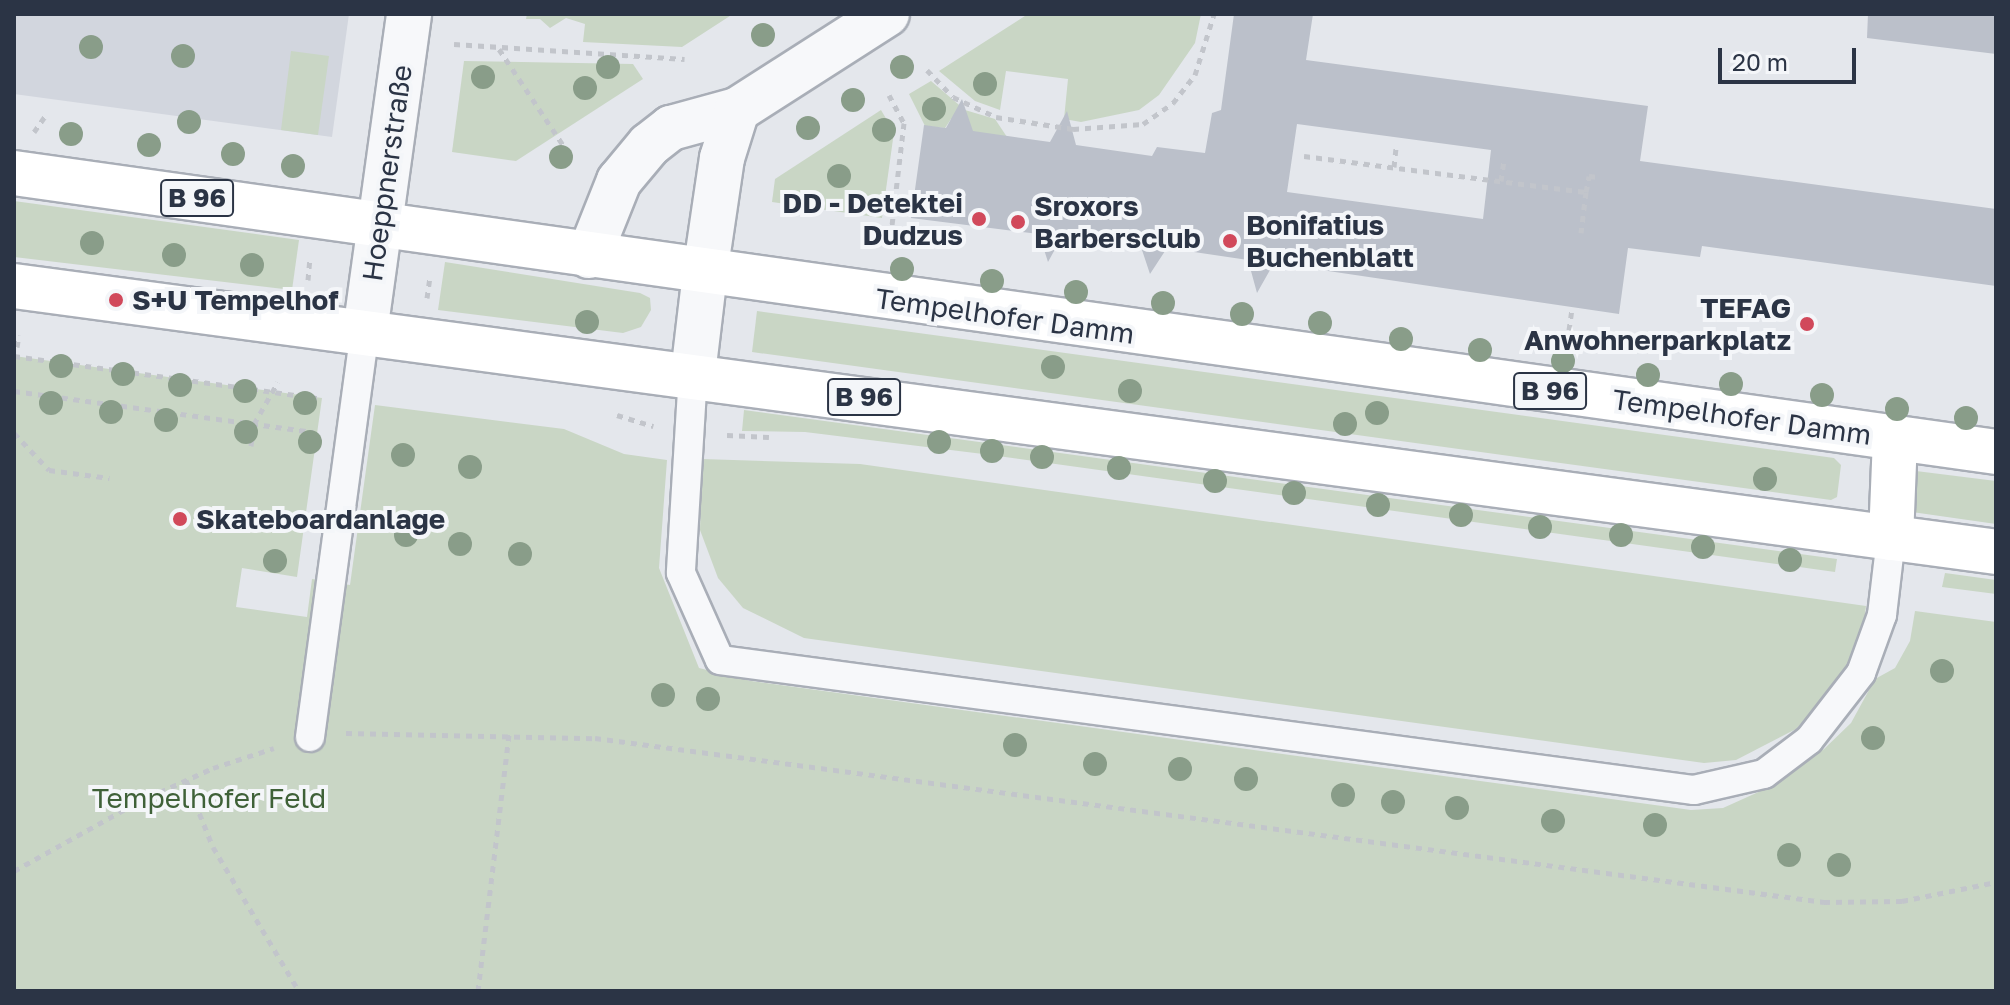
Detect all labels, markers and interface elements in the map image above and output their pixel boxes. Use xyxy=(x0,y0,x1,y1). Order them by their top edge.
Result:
scale bar xyxy=(1722,32,1860,82)
text: 20 m xyxy=(1732,47,1788,76)
street label: Hoeppnerstraße xyxy=(355,63,419,283)
road number: B 96 xyxy=(159,176,235,220)
place label: DD - Detektei Dudzus xyxy=(782,186,963,252)
place label: Sroxors Barbersclub xyxy=(1034,189,1201,255)
place label: Bonifatius Buchenblatt xyxy=(1246,208,1414,274)
marker: DD - Detektei Dudzus xyxy=(970,210,988,228)
marker: Sroxors Barbersclub xyxy=(1009,213,1027,231)
marker: Bonifatius Buchenblatt xyxy=(1221,232,1239,250)
street label: Tempelhofer Damm xyxy=(873,281,1137,351)
place label: S+U Tempelhof xyxy=(132,283,338,317)
marker: S+U Tempelhof xyxy=(107,291,125,309)
place label: TEFAG Anwohnerparkplatz xyxy=(1524,291,1791,357)
marker: TEFAG Anwohnerparkplatz xyxy=(1798,315,1816,333)
road number: B 96 xyxy=(1512,369,1588,413)
road number: B 96 xyxy=(826,375,902,419)
street label: Tempelhofer Damm xyxy=(1610,382,1874,452)
place label: Skateboardanlage xyxy=(196,502,445,536)
marker: Skateboardanlage xyxy=(171,510,189,528)
park label: Tempelhofer Feld xyxy=(92,781,326,815)

